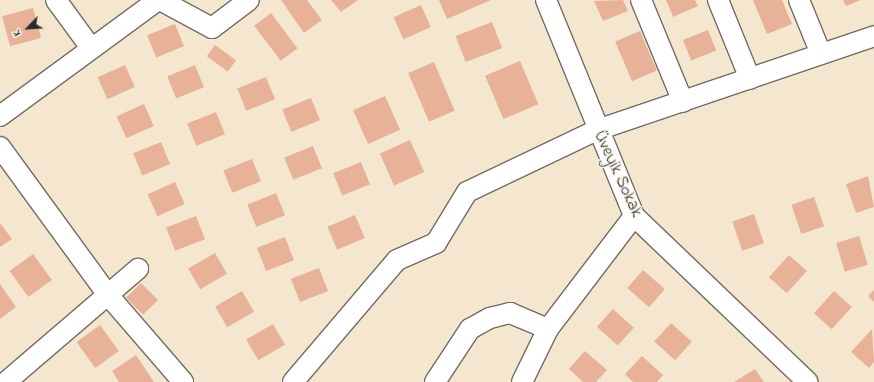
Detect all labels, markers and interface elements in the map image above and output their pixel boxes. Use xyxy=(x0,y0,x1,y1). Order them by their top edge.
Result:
north arrow xyxy=(8,8,48,48)
text: K xyxy=(9,27,26,39)
street label: Üveyik Sokak xyxy=(589,128,647,220)

